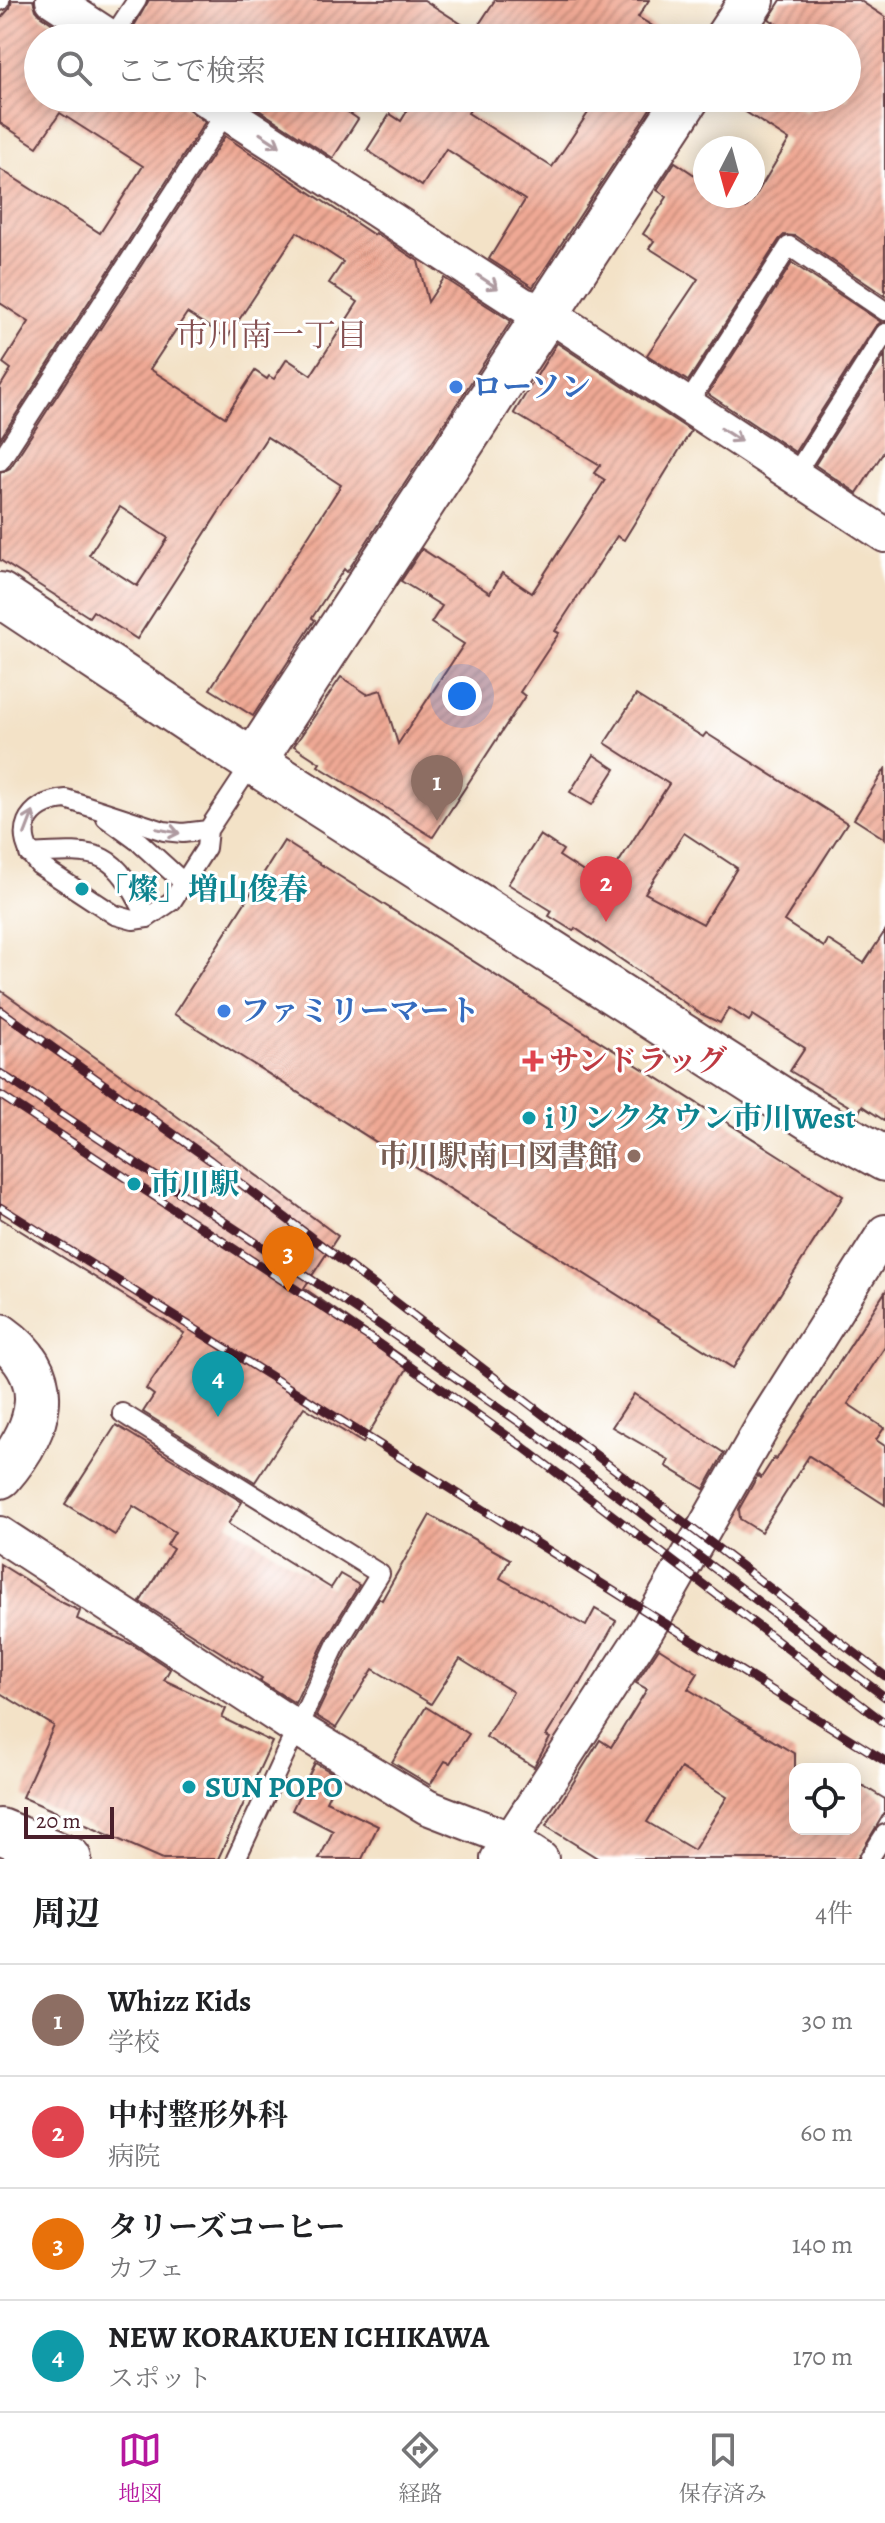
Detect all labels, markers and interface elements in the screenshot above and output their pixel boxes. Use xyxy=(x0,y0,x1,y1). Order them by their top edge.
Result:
search box xyxy=(24,24,861,112)
icon: search xyxy=(52,46,96,90)
text: ここで検索 xyxy=(116,51,266,91)
one-way arrow xyxy=(258,133,281,149)
north arrow xyxy=(693,136,765,208)
one-way arrow xyxy=(476,274,498,290)
district label: 市川南一丁目 xyxy=(176,313,368,357)
place label: ローソン xyxy=(472,367,591,407)
marker: ローソン xyxy=(447,378,465,396)
one-way arrow xyxy=(719,426,741,443)
your location xyxy=(442,676,482,716)
pin: 1 xyxy=(411,755,463,821)
one-way arrow xyxy=(23,812,37,836)
one-way arrow xyxy=(154,824,180,839)
pin: 2 xyxy=(580,856,632,922)
place label: 「燦」増山俊春 xyxy=(98,869,308,909)
marker: 「燦」増山俊春 xyxy=(73,880,91,898)
place label: ファミリーマート xyxy=(240,991,479,1031)
marker: ファミリーマート xyxy=(215,1002,233,1020)
place label: サンドラッグ xyxy=(549,1041,727,1081)
marker: サンドラッグ xyxy=(524,1052,542,1070)
place label: iリンクタウン市川West xyxy=(545,1098,855,1138)
marker: iリンクタウン市川West xyxy=(520,1109,538,1127)
place label: 市川駅南口図書館 xyxy=(378,1136,618,1176)
marker: 市川駅南口図書館 xyxy=(625,1147,643,1165)
place label: 市川駅 xyxy=(150,1164,240,1204)
marker: 市川駅 xyxy=(125,1175,143,1193)
pin: 3 xyxy=(262,1226,314,1292)
pin: 4 xyxy=(192,1351,244,1417)
map controls xyxy=(789,1763,861,1835)
button: locate xyxy=(789,1763,861,1835)
place label: SUN POPO xyxy=(205,1767,343,1807)
marker: SUN POPO xyxy=(180,1778,198,1796)
scale bar xyxy=(24,1803,114,1839)
text: 20 m xyxy=(36,1806,81,1836)
text: 周辺 xyxy=(32,1890,100,1937)
text: 4件 xyxy=(815,1896,853,1931)
text: Whizz Kids xyxy=(108,1981,251,2021)
text: 1 xyxy=(53,2003,63,2038)
text: 30 m xyxy=(802,2003,853,2038)
text: 学校 xyxy=(108,2025,160,2060)
text: 中村整形外科 xyxy=(108,2095,288,2135)
text: 2 xyxy=(52,2115,64,2150)
text: 60 m xyxy=(800,2115,853,2150)
text: 病院 xyxy=(108,2139,160,2174)
text: タリーズコーヒー xyxy=(108,2207,345,2247)
text: 3 xyxy=(52,2227,64,2262)
text: 140 m xyxy=(792,2227,853,2262)
text: カフェ xyxy=(108,2251,185,2286)
text: NEW KORAKUEN ICHIKAWA xyxy=(108,2317,489,2357)
text: 4 xyxy=(52,2339,64,2374)
text: 170 m xyxy=(793,2339,853,2374)
text: スポット xyxy=(108,2361,212,2396)
tab: 地図 xyxy=(118,2428,162,2509)
tab: 経路 xyxy=(398,2428,443,2509)
tab: 保存済み xyxy=(679,2428,767,2509)

